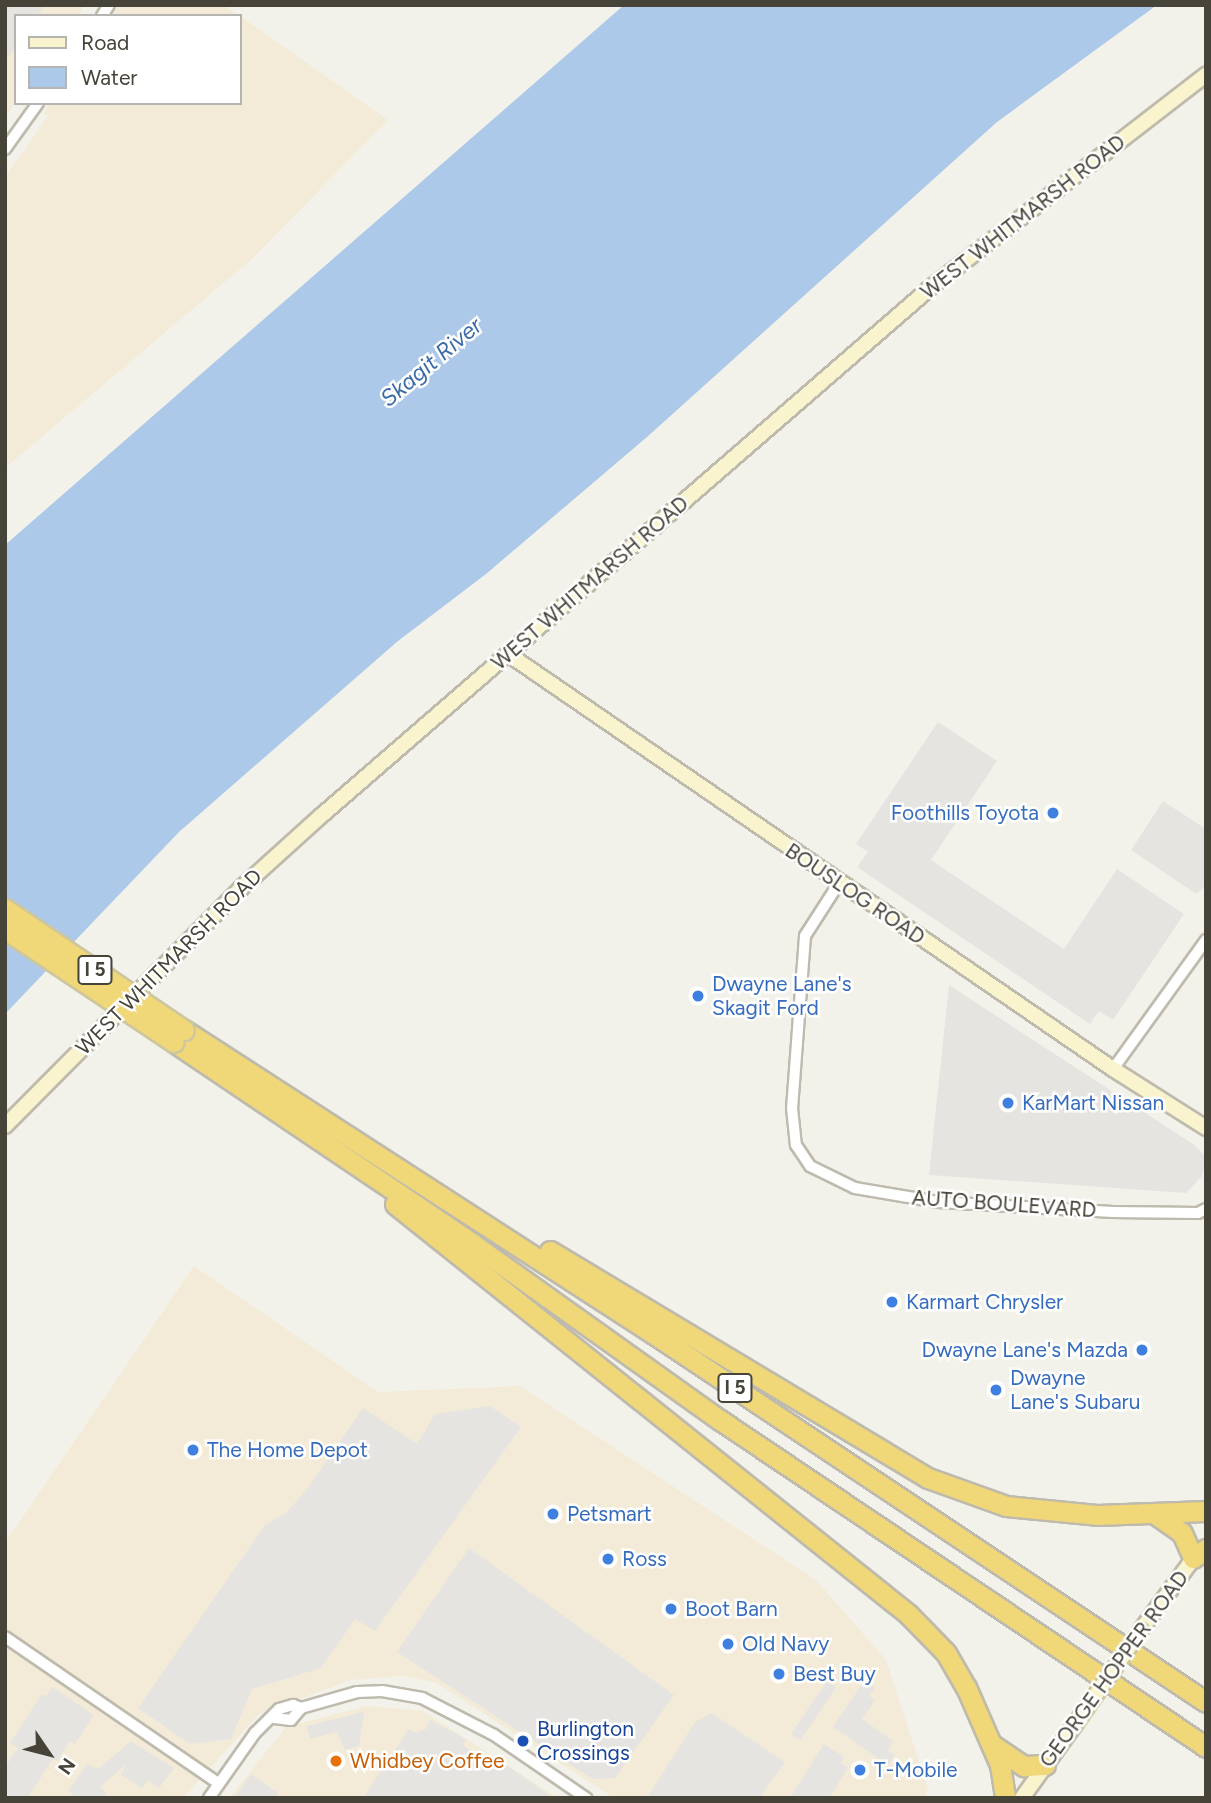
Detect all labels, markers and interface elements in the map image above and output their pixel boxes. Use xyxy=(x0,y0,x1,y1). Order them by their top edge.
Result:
legend xyxy=(14,14,242,105)
text: Road xyxy=(81,30,129,55)
text: Water xyxy=(81,65,137,90)
street label: WEST WHITMARSH ROAD xyxy=(916,129,1130,305)
water label: Skagit River xyxy=(375,312,487,412)
street label: WEST WHITMARSH ROAD xyxy=(486,491,694,675)
place label: Foothills Toyota xyxy=(891,800,1039,826)
marker: Foothills Toyota xyxy=(1045,805,1061,821)
street label: BOUSLOG ROAD xyxy=(780,838,930,950)
street label: WEST WHITMARSH ROAD xyxy=(71,864,267,1060)
road number: I 5 xyxy=(76,954,114,986)
place label: Dwayne Lane's Skagit Ford xyxy=(712,971,851,1021)
marker: Dwayne Lane's Skagit Ford xyxy=(690,988,706,1004)
place label: KarMart Nissan xyxy=(1022,1090,1164,1116)
marker: KarMart Nissan xyxy=(1000,1095,1016,1111)
street label: AUTO BOULEVARD xyxy=(911,1185,1097,1223)
place label: Karmart Chrysler xyxy=(906,1289,1063,1315)
marker: Karmart Chrysler xyxy=(884,1294,900,1310)
place label: Dwayne Lane's Mazda xyxy=(922,1337,1128,1363)
marker: Dwayne Lane's Mazda xyxy=(1134,1342,1150,1358)
place label: Dwayne Lane's Subaru xyxy=(1010,1365,1140,1415)
road number: I 5 xyxy=(716,1372,754,1404)
marker: Dwayne Lane's Subaru xyxy=(988,1382,1004,1398)
place label: The Home Depot xyxy=(207,1437,368,1463)
marker: The Home Depot xyxy=(185,1442,201,1458)
place label: Petsmart xyxy=(567,1501,652,1527)
marker: Petsmart xyxy=(545,1506,561,1522)
place label: Ross xyxy=(622,1546,667,1572)
marker: Ross xyxy=(600,1551,616,1567)
street label: GEORGE HOPPER ROAD xyxy=(1034,1566,1194,1772)
place label: Boot Barn xyxy=(685,1596,778,1622)
marker: Boot Barn xyxy=(663,1601,679,1617)
place label: Old Navy xyxy=(742,1631,829,1657)
marker: Old Navy xyxy=(720,1636,736,1652)
place label: Best Buy xyxy=(793,1661,876,1687)
marker: Best Buy xyxy=(771,1666,787,1682)
place label: Burlington Crossings xyxy=(537,1716,634,1766)
north arrow xyxy=(14,1719,84,1789)
marker: Burlington Crossings xyxy=(515,1733,531,1749)
place label: Whidbey Coffee xyxy=(350,1748,504,1774)
marker: Whidbey Coffee xyxy=(328,1753,344,1769)
text: N xyxy=(53,1754,80,1779)
place label: T-Mobile xyxy=(874,1757,958,1783)
marker: T-Mobile xyxy=(852,1762,868,1778)

